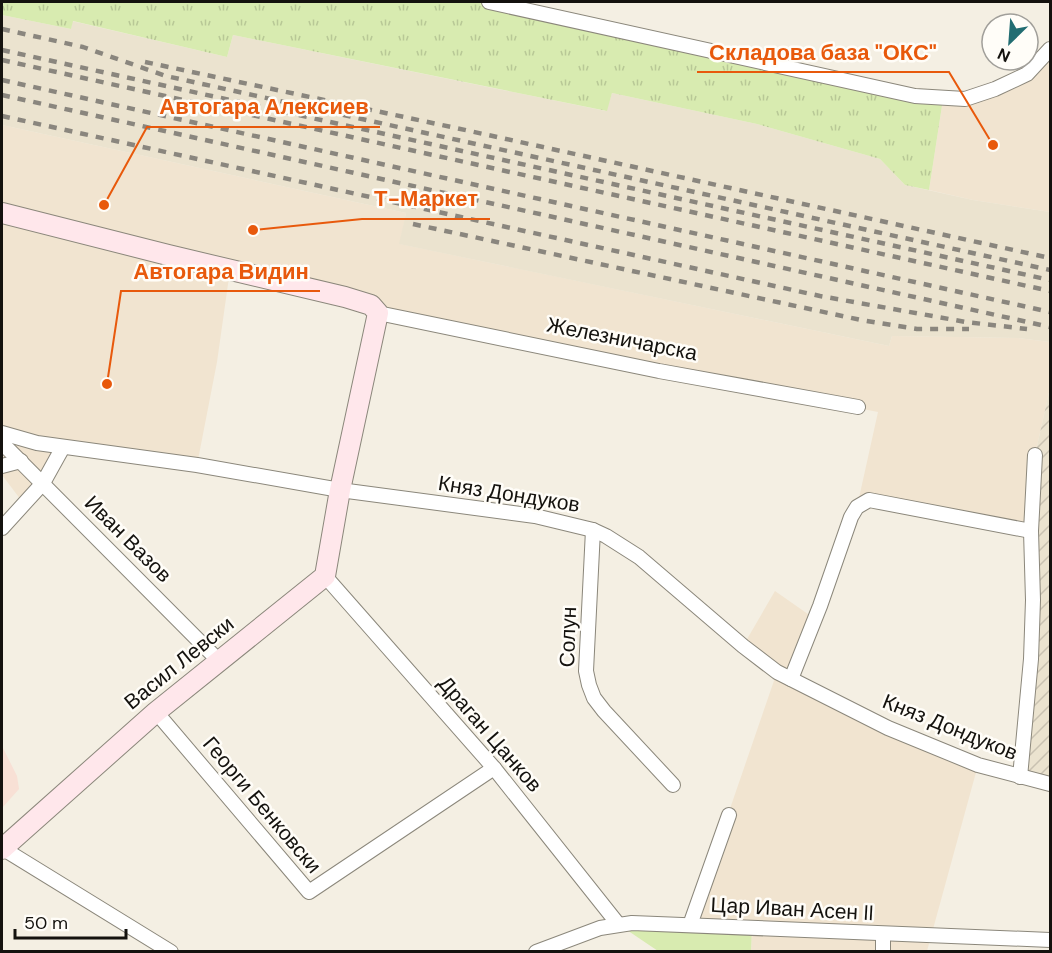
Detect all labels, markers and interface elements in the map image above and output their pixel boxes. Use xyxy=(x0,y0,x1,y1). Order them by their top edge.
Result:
north arrow xyxy=(980,12,1040,72)
callout: Складова база "ОКС" xyxy=(697,32,949,72)
text: Складова база "ОКС" xyxy=(709,38,937,67)
text: N xyxy=(994,43,1014,67)
callout: Автогара Алексиев xyxy=(147,87,380,127)
text: Автогара Алексиев xyxy=(159,92,369,121)
callout: Т-Маркет xyxy=(362,179,490,219)
text: Т-Маркет xyxy=(374,184,478,213)
callout: Автогара Видин xyxy=(121,251,320,291)
text: Автогара Видин xyxy=(133,257,309,286)
street label: Железничарска xyxy=(544,311,700,367)
street label: Княз Дондуков xyxy=(436,469,582,519)
street label: Иван Вазов xyxy=(78,489,178,589)
street label: Солун xyxy=(553,606,583,668)
street label: Васил Левски xyxy=(118,610,240,716)
street label: Драган Цанков xyxy=(432,670,548,798)
street label: Княз Дондуков xyxy=(878,687,1022,767)
street label: Георги Бенковски xyxy=(196,731,328,879)
street label: Цар Иван Асен II xyxy=(710,891,874,927)
scale bar xyxy=(15,902,126,940)
text: 50 m xyxy=(24,911,68,935)

